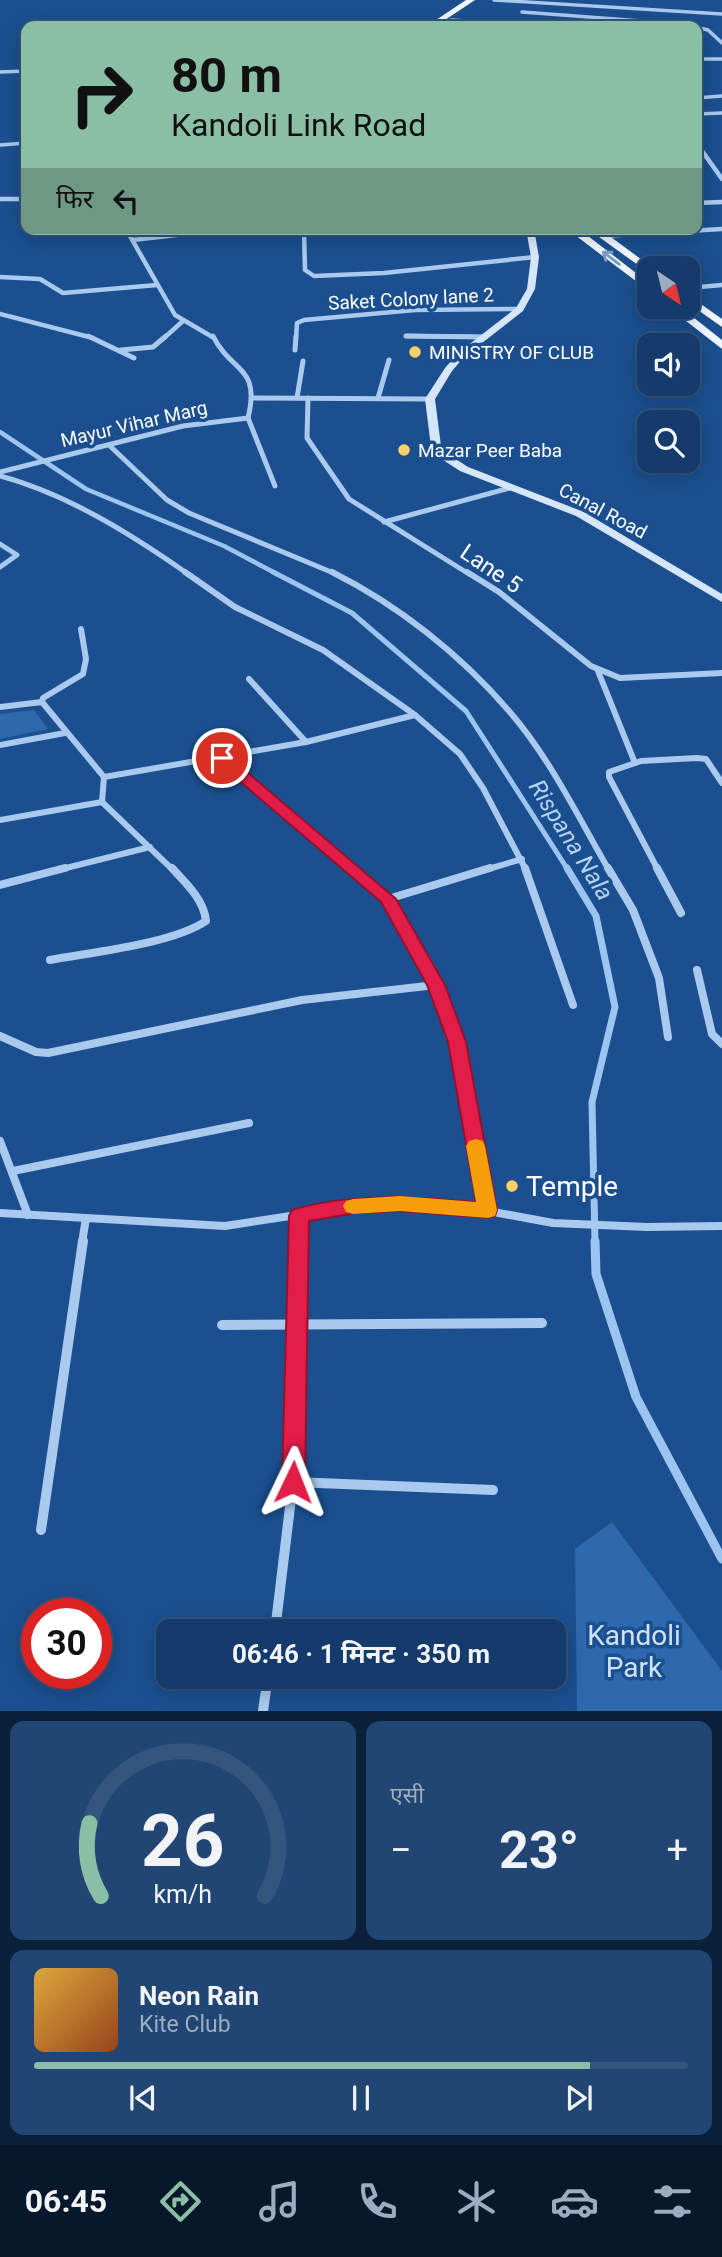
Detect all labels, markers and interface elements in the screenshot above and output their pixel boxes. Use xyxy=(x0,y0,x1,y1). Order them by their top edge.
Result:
text: 80 m xyxy=(171,47,282,104)
icon: right xyxy=(56,49,147,140)
text: Kandoli Link Road xyxy=(171,106,426,144)
icon: left xyxy=(107,182,145,220)
text: फिर xyxy=(56,184,93,214)
one-way arrow xyxy=(602,251,620,266)
north arrow xyxy=(637,256,700,318)
map controls xyxy=(637,256,700,473)
street label: Saket Colony lane 2 xyxy=(328,283,494,315)
button: sound xyxy=(637,333,700,396)
place label: MINISTRY OF CLUB xyxy=(429,341,594,364)
marker: MINISTRY OF CLUB xyxy=(407,344,423,360)
street label: Mayur Vihar Marg xyxy=(58,396,210,452)
button: search xyxy=(637,410,700,473)
place label: Mazar Peer Baba xyxy=(418,439,562,462)
marker: Mazar Peer Baba xyxy=(396,442,412,458)
street label: Canal Road xyxy=(555,478,651,544)
street label: Lane 5 xyxy=(455,539,527,599)
pin xyxy=(192,728,252,788)
icon: arrive xyxy=(203,739,241,777)
water label: Rispana Nala xyxy=(523,775,619,905)
place label: Temple xyxy=(526,1170,618,1203)
marker: Temple xyxy=(504,1178,520,1194)
position arrow xyxy=(256,1445,330,1519)
speed limit sign: 30 xyxy=(21,1598,112,1689)
park label: Kandoli Park xyxy=(587,1619,681,1684)
text: 06:46 · 1 मिनट · 350 m xyxy=(232,1639,490,1669)
text: एसी xyxy=(390,1782,424,1809)
text: 26 xyxy=(141,1799,225,1885)
text: 23° xyxy=(499,1820,579,1881)
text: − xyxy=(390,1828,412,1872)
text: + xyxy=(666,1828,688,1872)
text: km/h xyxy=(154,1880,212,1909)
text: Neon Rain xyxy=(139,1981,259,2011)
text: Kite Club xyxy=(139,2011,231,2038)
icon: previous xyxy=(124,2079,162,2117)
icon: pause xyxy=(342,2079,380,2117)
icon: next xyxy=(560,2079,598,2117)
icon: directions xyxy=(156,2177,205,2226)
icon: music xyxy=(255,2177,304,2226)
icon: phone xyxy=(353,2177,402,2226)
icon: climate xyxy=(452,2177,501,2226)
icon: car xyxy=(550,2177,599,2226)
icon: filters xyxy=(648,2177,697,2226)
text: 06:45 xyxy=(25,2182,107,2220)

